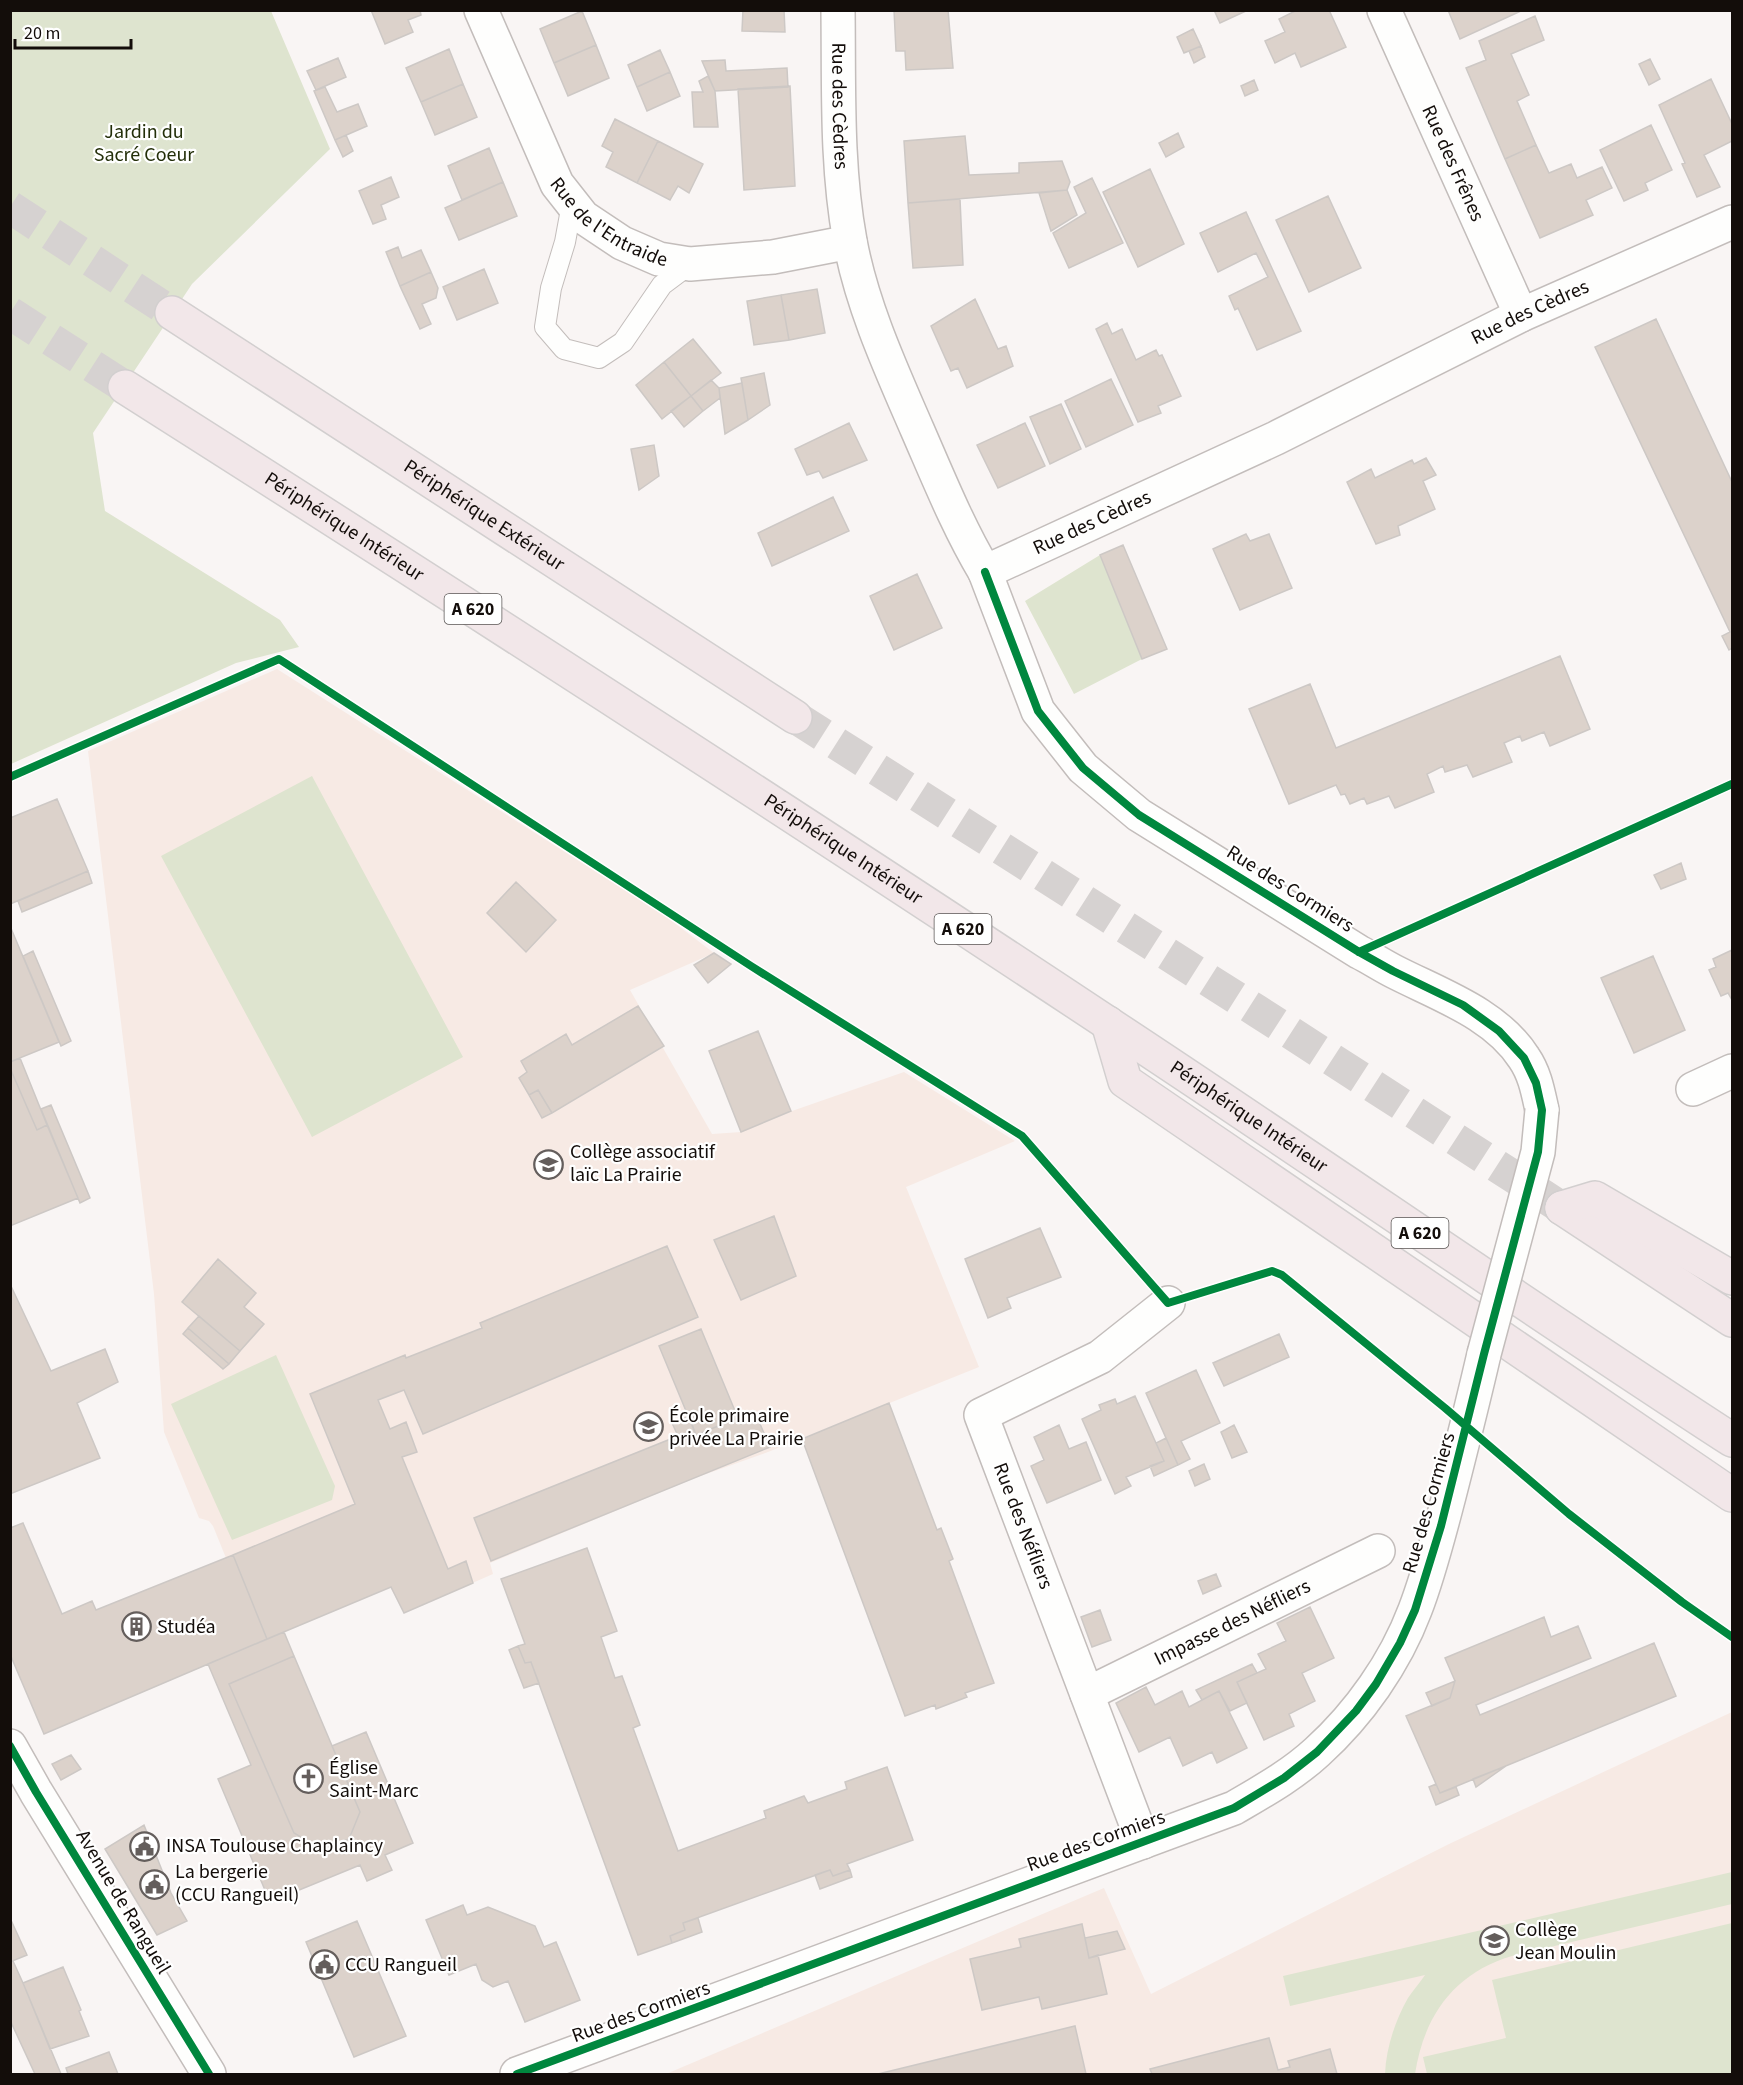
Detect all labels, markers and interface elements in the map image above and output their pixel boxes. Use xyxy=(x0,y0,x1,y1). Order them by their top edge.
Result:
scale bar xyxy=(15,12,130,50)
text: 20 m xyxy=(24,21,60,46)
street label: Rue des Cèdres xyxy=(824,42,855,170)
street label: Rue des Frênes xyxy=(1414,100,1491,226)
park label: Jardin du Sacré Coeur xyxy=(94,118,194,169)
street label: Rue de l'Entraide xyxy=(543,171,669,274)
street label: Rue des Cèdres xyxy=(1466,273,1593,352)
street label: Périphérique Extérieur xyxy=(398,453,570,578)
street label: Périphérique Intérieur xyxy=(259,465,430,588)
street label: Rue des Cèdres xyxy=(1028,483,1156,562)
road number: A 620 xyxy=(444,594,502,624)
street label: Périphérique Intérieur xyxy=(758,787,928,911)
street label: Rue des Cormiers xyxy=(1221,839,1359,939)
road number: A 620 xyxy=(934,914,992,944)
street label: Périphérique Intérieur xyxy=(1164,1054,1333,1180)
place label: Collège associatif laïc La Prairie xyxy=(570,1138,716,1189)
school or university icon: Collège associatif laïc La Prairie xyxy=(533,1148,565,1180)
road number: A 620 xyxy=(1392,1218,1448,1248)
place label: École primaire privée La Prairie xyxy=(669,1402,804,1453)
school or university icon: École primaire privée La Prairie xyxy=(632,1411,664,1443)
street label: Rue des Cormiers xyxy=(1395,1429,1463,1577)
street label: Rue des Néfliers xyxy=(986,1459,1060,1593)
street label: Impasse des Néfliers xyxy=(1150,1572,1315,1673)
building icon: Studéa xyxy=(120,1611,152,1643)
place label: Studéa xyxy=(157,1613,216,1641)
place label: Église Saint-Marc xyxy=(329,1754,419,1805)
church icon: Église Saint-Marc xyxy=(292,1763,324,1795)
street label: Rue des Cormiers xyxy=(1023,1803,1169,1879)
street label: Avenue de Rangueil xyxy=(69,1825,177,1979)
public building icon: INSA Toulouse Chaplaincy xyxy=(129,1830,161,1862)
place label: INSA Toulouse Chaplaincy xyxy=(166,1832,384,1860)
place label: La bergerie (CCU Rangueil) xyxy=(175,1858,299,1909)
public building icon: La bergerie (CCU Rangueil) xyxy=(138,1868,170,1900)
place label: Collège Jean Moulin xyxy=(1515,1916,1616,1967)
school or university icon: Collège Jean Moulin xyxy=(1478,1925,1510,1957)
public building icon: CCU Rangueil xyxy=(308,1949,340,1981)
place label: CCU Rangueil xyxy=(345,1951,457,1979)
street label: Rue des Cormiers xyxy=(568,1974,714,2050)

